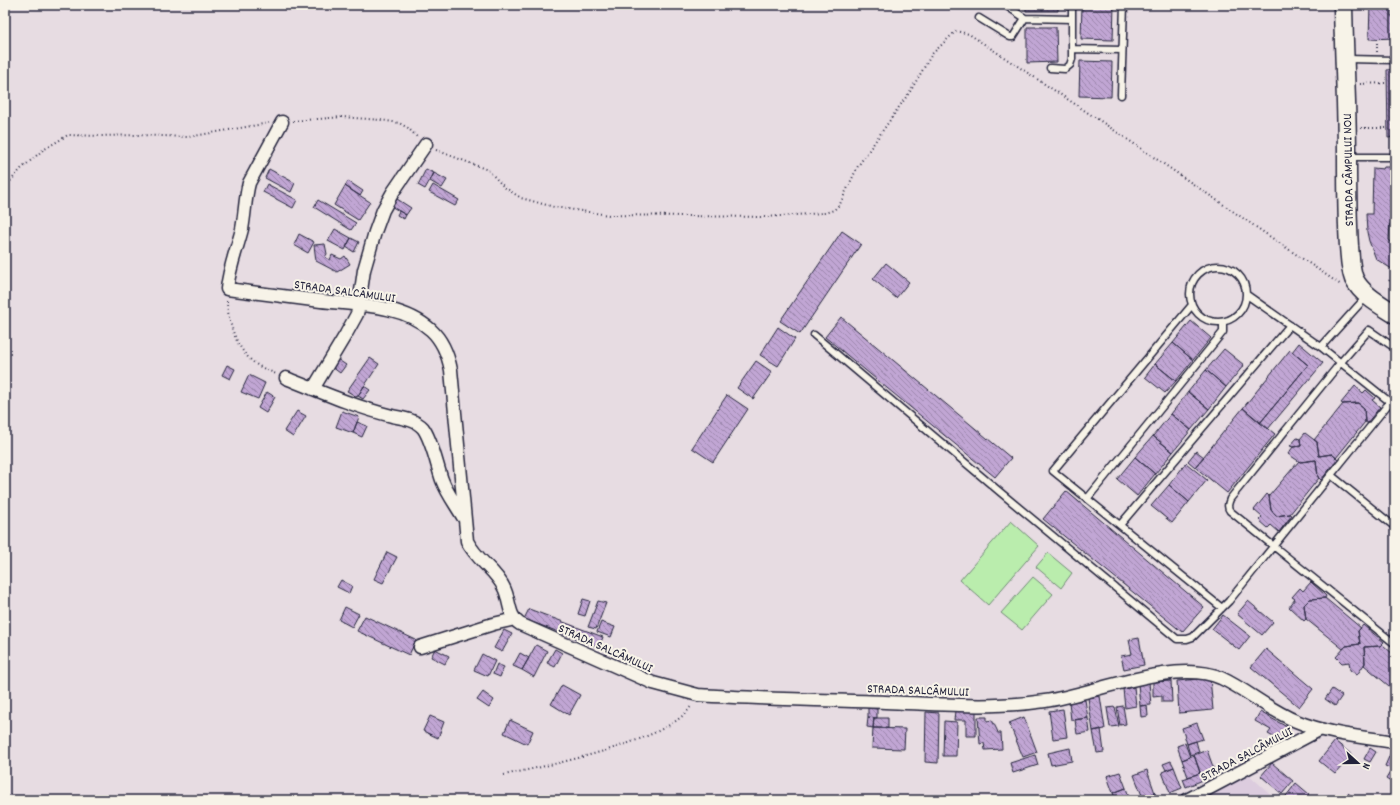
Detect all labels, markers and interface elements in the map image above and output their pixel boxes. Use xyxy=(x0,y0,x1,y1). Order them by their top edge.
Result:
street label: STRADA CÂMPULUI NOU xyxy=(1339,113,1360,227)
street label: STRADA SALCÂMULUI xyxy=(293,276,396,309)
street label: STRADA SALCÂMULUI xyxy=(555,620,655,679)
street label: STRADA SALCÂMULUI xyxy=(867,680,969,703)
street label: STRADA SALCÂMULUI xyxy=(1198,723,1297,788)
north arrow xyxy=(1338,743,1378,783)
text: N xyxy=(1357,760,1374,772)

